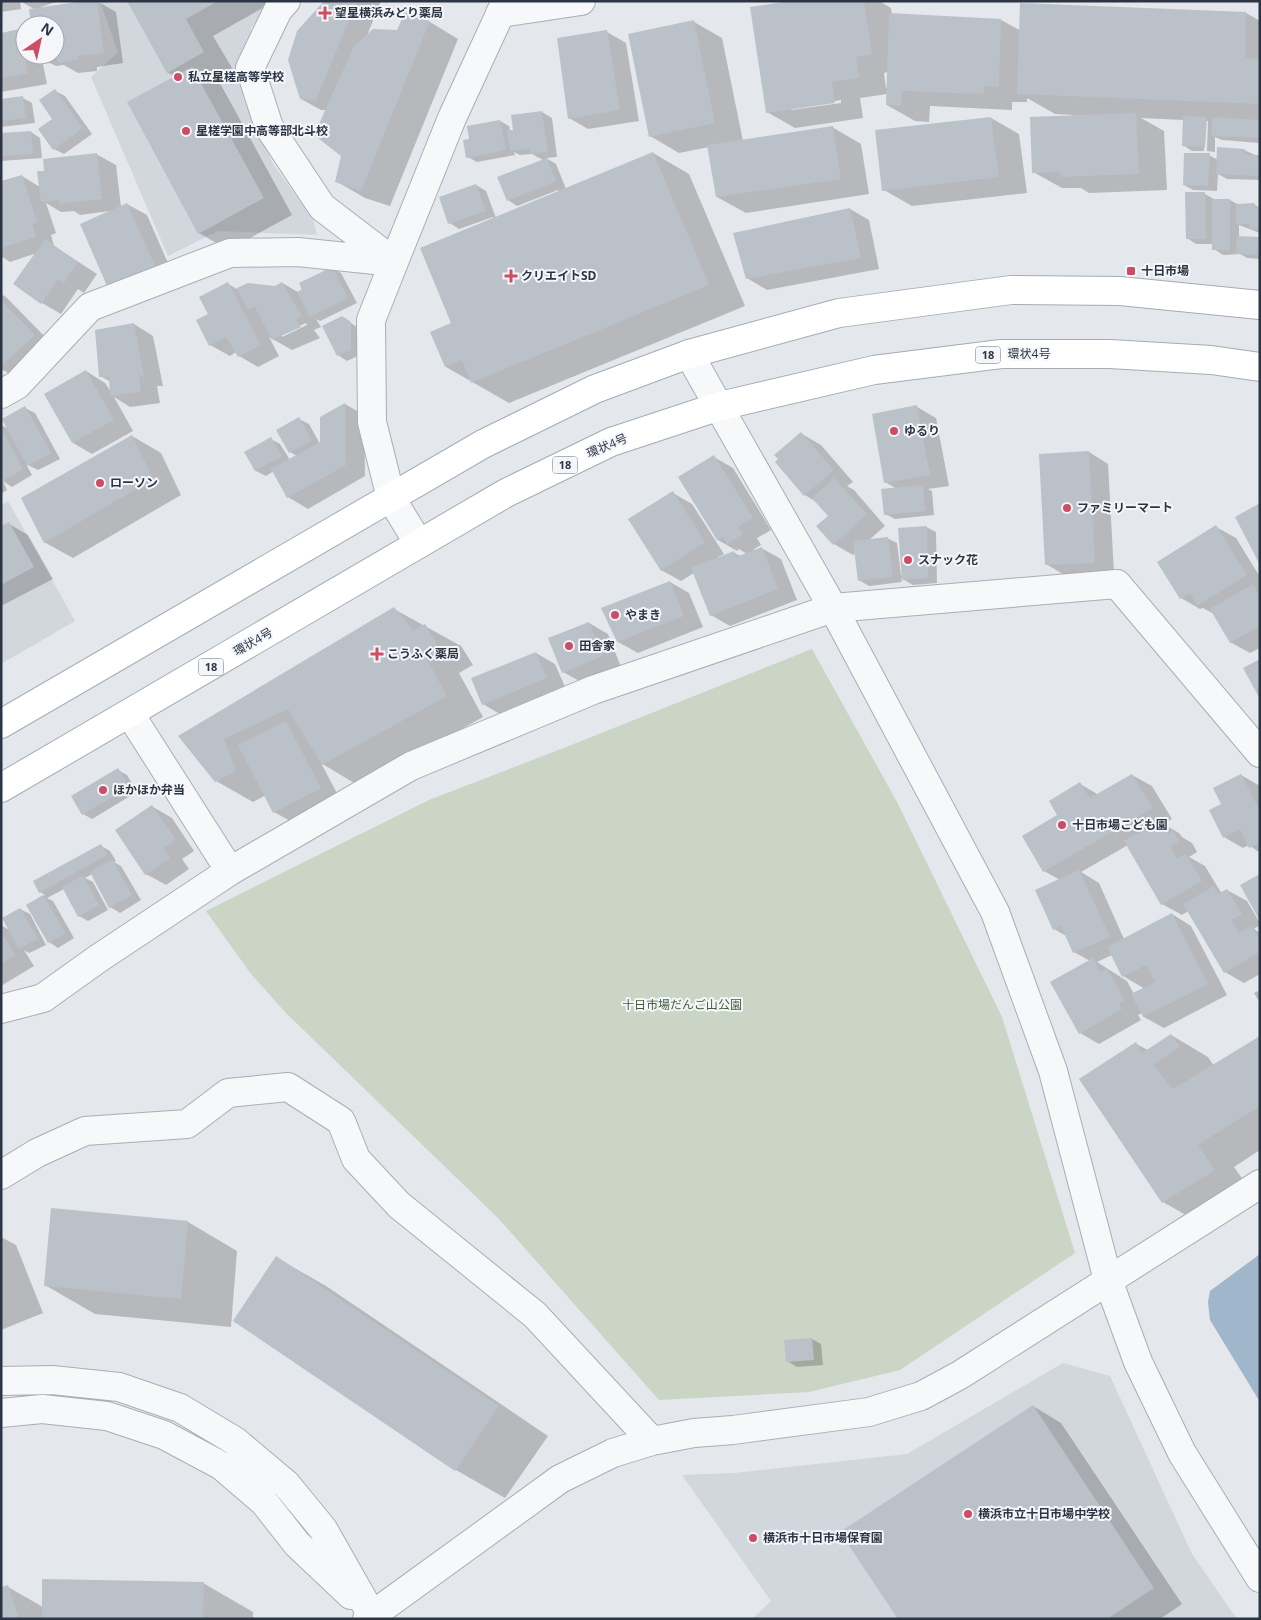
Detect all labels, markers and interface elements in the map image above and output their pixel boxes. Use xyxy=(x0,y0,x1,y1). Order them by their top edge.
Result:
place label: 望星横浜みどり薬局 xyxy=(335,4,443,21)
marker: 望星横浜みどり薬局 xyxy=(319,7,331,19)
north arrow xyxy=(15,15,65,65)
text: N xyxy=(38,18,58,40)
place label: 私立星槎高等学校 xyxy=(188,68,284,85)
marker: 私立星槎高等学校 xyxy=(172,71,184,83)
place label: 星槎学園中高等部北斗校 xyxy=(196,122,328,139)
marker: 星槎学園中高等部北斗校 xyxy=(180,125,192,137)
place label: 十日市場 xyxy=(1141,262,1189,279)
marker: 十日市場 xyxy=(1125,265,1137,277)
place label: クリエイトSD xyxy=(521,267,597,284)
marker: クリエイトSD xyxy=(505,270,517,282)
street label: 環状4号 xyxy=(1008,345,1050,362)
road number: 18 xyxy=(976,346,1000,364)
place label: ゆるり xyxy=(904,422,940,439)
marker: ゆるり xyxy=(888,425,900,437)
street label: 環状4号 xyxy=(584,429,630,462)
road number: 18 xyxy=(552,456,578,474)
place label: ローソン xyxy=(110,474,158,491)
marker: ローソン xyxy=(94,477,106,489)
place label: ファミリーマート xyxy=(1077,499,1173,516)
marker: ファミリーマート xyxy=(1061,502,1073,514)
place label: スナック花 xyxy=(918,551,978,568)
marker: スナック花 xyxy=(902,554,914,566)
place label: やまき xyxy=(625,606,661,623)
marker: やまき xyxy=(609,609,621,621)
street label: 環状4号 xyxy=(230,623,276,660)
place label: 田舎家 xyxy=(579,637,615,654)
marker: 田舎家 xyxy=(563,640,575,652)
place label: こうふく薬局 xyxy=(387,645,459,662)
marker: こうふく薬局 xyxy=(371,648,383,660)
road number: 18 xyxy=(198,659,224,676)
place label: ほかほか弁当 xyxy=(113,781,185,798)
marker: ほかほか弁当 xyxy=(97,784,109,796)
place label: 十日市場こども園 xyxy=(1072,816,1168,833)
marker: 十日市場こども園 xyxy=(1056,819,1068,831)
park label: 十日市場だんご山公園 xyxy=(622,996,742,1013)
place label: 横浜市立十日市場中学校 xyxy=(978,1505,1110,1522)
marker: 横浜市立十日市場中学校 xyxy=(962,1508,974,1520)
place label: 横浜市十日市場保育園 xyxy=(763,1529,883,1546)
marker: 横浜市十日市場保育園 xyxy=(747,1532,759,1544)

